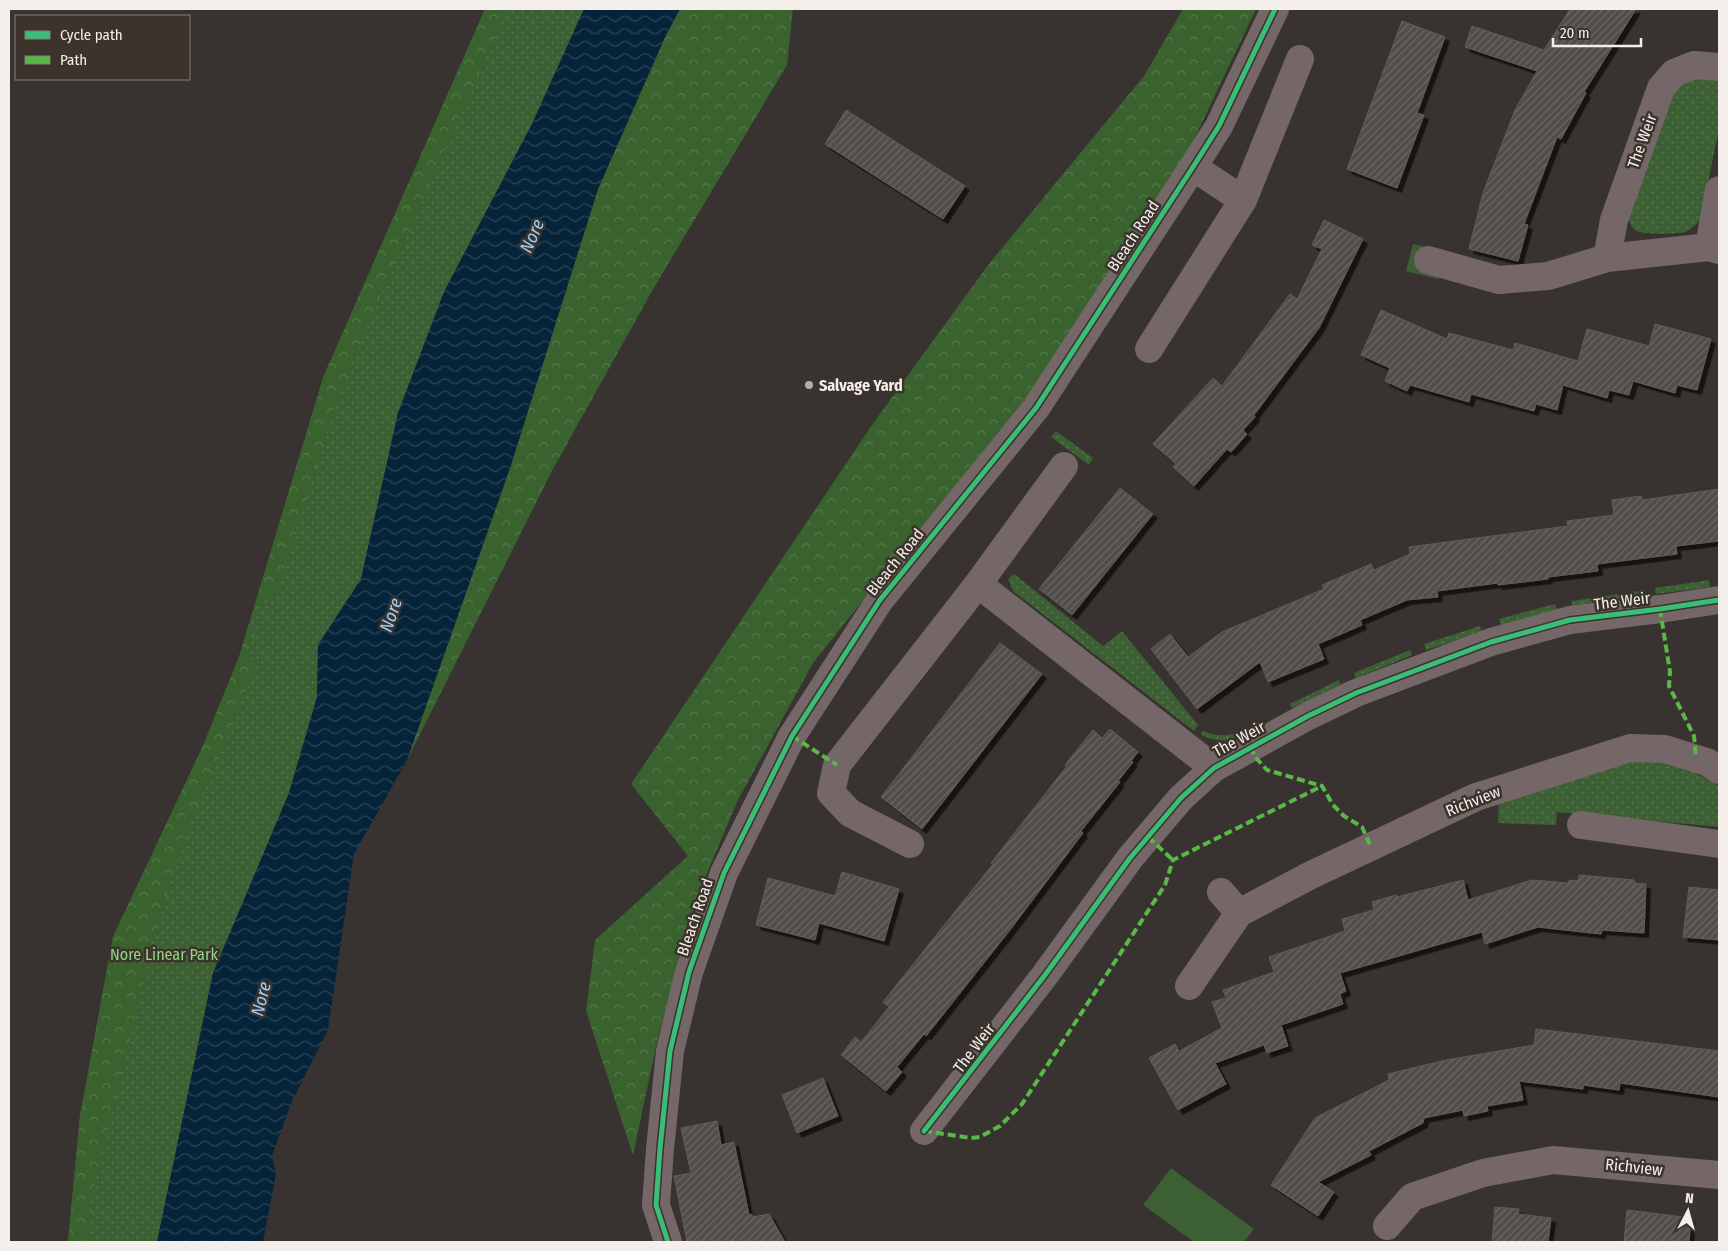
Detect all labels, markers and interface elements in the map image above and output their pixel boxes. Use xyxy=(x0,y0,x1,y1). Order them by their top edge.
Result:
legend xyxy=(15,15,190,80)
scale bar xyxy=(1553,15,1640,47)
text: 20 m xyxy=(1560,24,1590,42)
text: Cycle path xyxy=(60,26,123,44)
text: Path xyxy=(60,51,87,69)
street label: The Weir xyxy=(1623,111,1661,171)
street label: Bleach Road xyxy=(1103,197,1163,275)
water label: Nore xyxy=(515,215,549,256)
place label: Salvage Yard xyxy=(819,376,903,395)
marker: Salvage Yard xyxy=(803,379,815,391)
street label: Bleach Road xyxy=(862,525,928,599)
street label: The Weir xyxy=(1593,588,1652,614)
water label: Nore xyxy=(375,595,407,635)
street label: The Weir xyxy=(1210,717,1269,761)
street label: Richview xyxy=(1443,781,1504,821)
street label: Bleach Road xyxy=(673,876,717,958)
park label: Nore Linear Park xyxy=(110,945,218,964)
water label: Nore xyxy=(246,979,276,1018)
street label: The Weir xyxy=(949,1019,999,1076)
street label: Richview xyxy=(1604,1155,1664,1180)
north arrow xyxy=(1663,1186,1713,1236)
text: N xyxy=(1684,1190,1694,1207)

